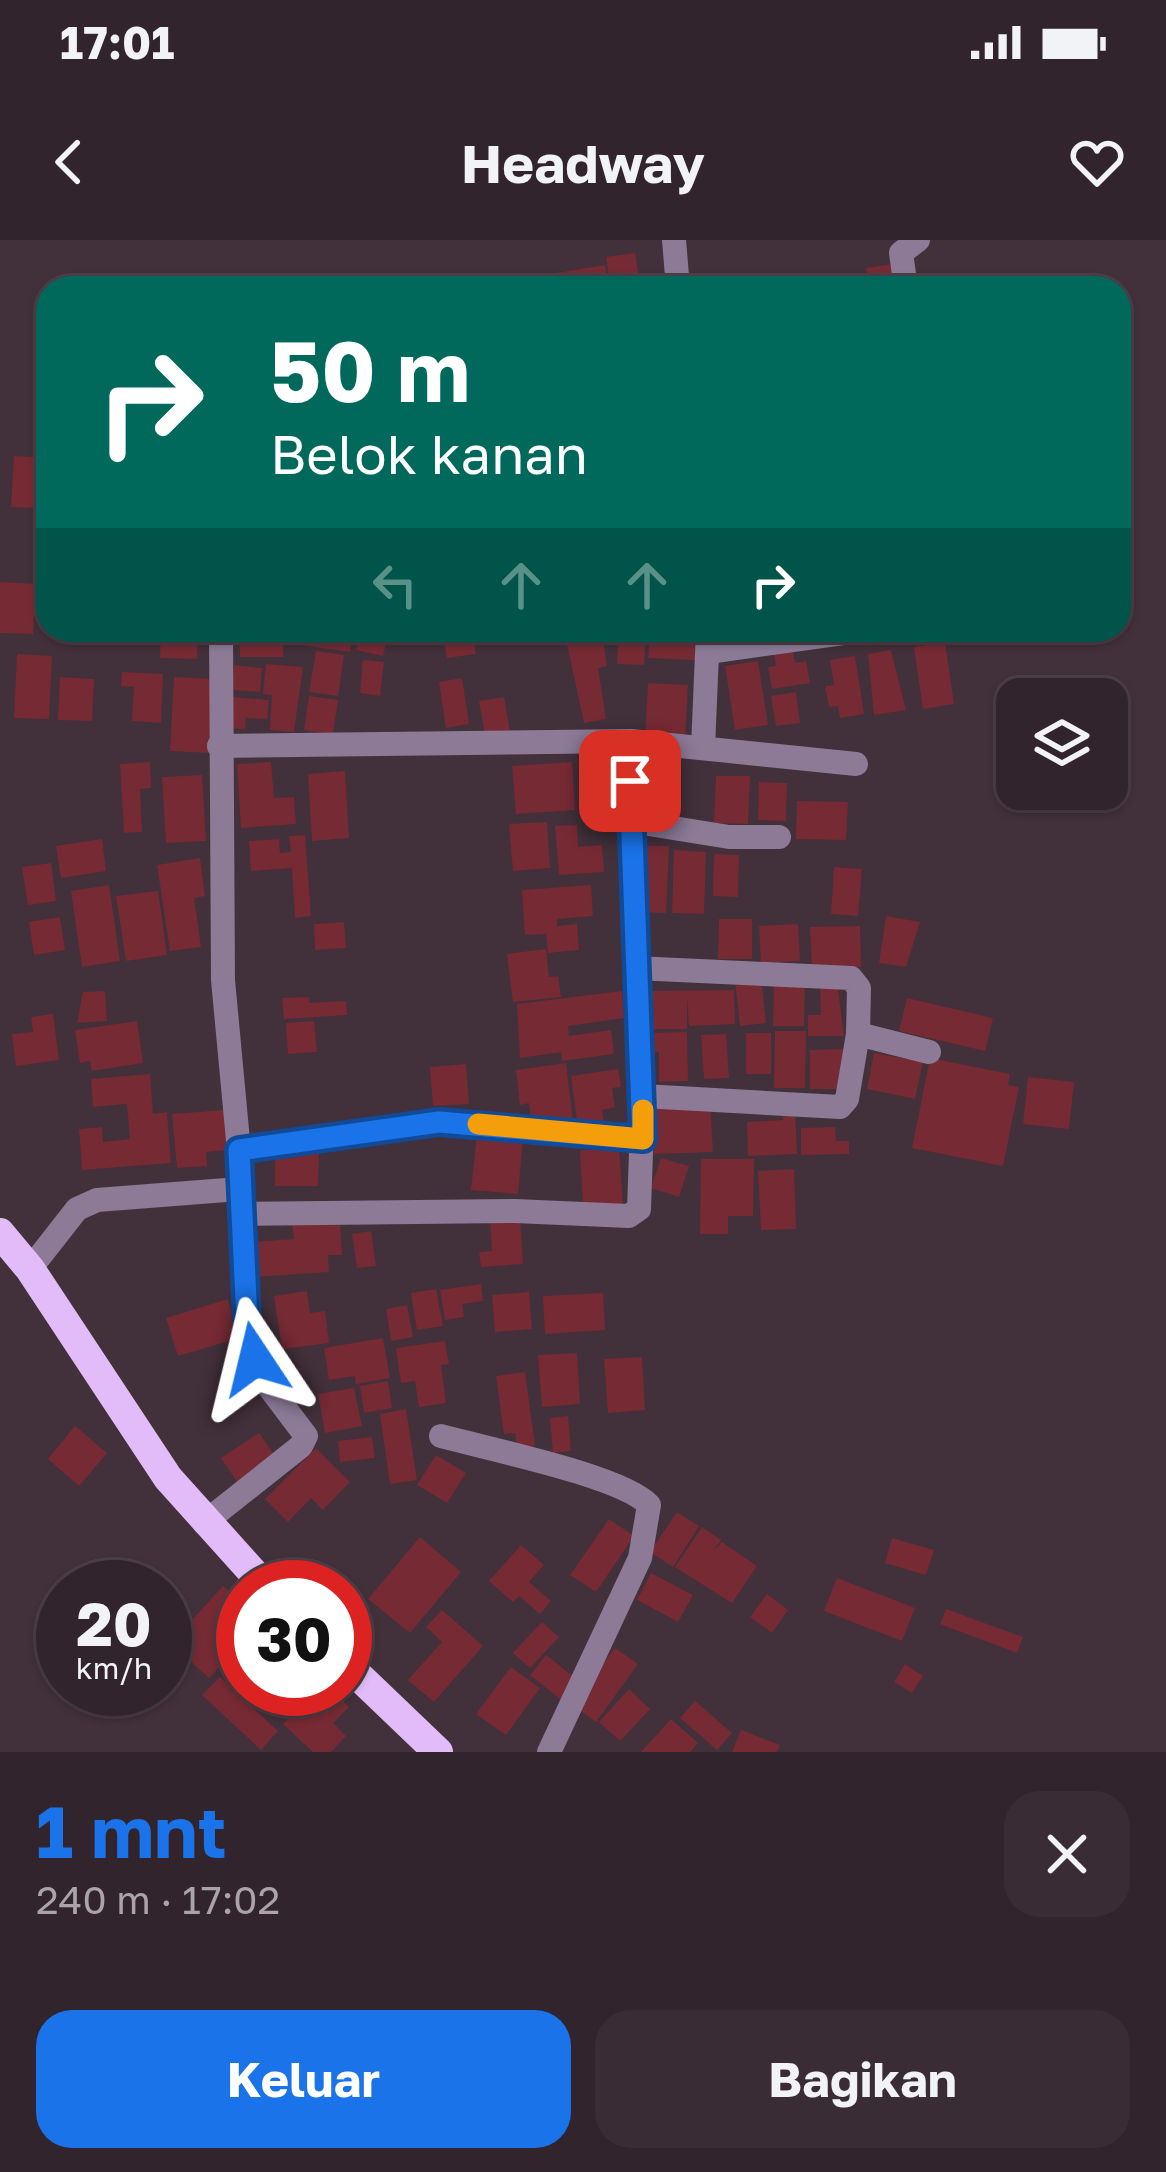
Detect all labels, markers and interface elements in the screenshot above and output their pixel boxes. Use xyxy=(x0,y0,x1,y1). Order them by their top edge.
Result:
text: 17:01 xyxy=(60,15,175,69)
icon: back xyxy=(36,129,102,195)
icon: heart xyxy=(1064,129,1130,195)
text: Headway xyxy=(461,130,705,195)
text: 50 m xyxy=(270,320,470,420)
icon: right xyxy=(72,324,228,480)
text: Belok kanan xyxy=(270,421,588,486)
icon: left xyxy=(362,552,428,618)
icon: ahead xyxy=(488,552,554,618)
icon: ahead xyxy=(614,552,680,618)
icon: right xyxy=(740,552,806,618)
map controls xyxy=(996,678,1128,810)
button: layers xyxy=(996,678,1128,810)
pin xyxy=(579,730,681,832)
icon: arrive xyxy=(597,748,663,814)
position arrow xyxy=(192,1296,318,1422)
speed limit sign: 30 xyxy=(216,1560,372,1716)
text: 20 xyxy=(76,1587,152,1659)
text: km/h xyxy=(76,1650,152,1686)
text: 1 mnt xyxy=(36,1787,226,1874)
button: close xyxy=(1004,1791,1130,1917)
text: 240 m · 17:02 xyxy=(36,1876,280,1923)
button: Keluar xyxy=(36,2010,571,2148)
button: Bagikan xyxy=(595,2010,1130,2148)

